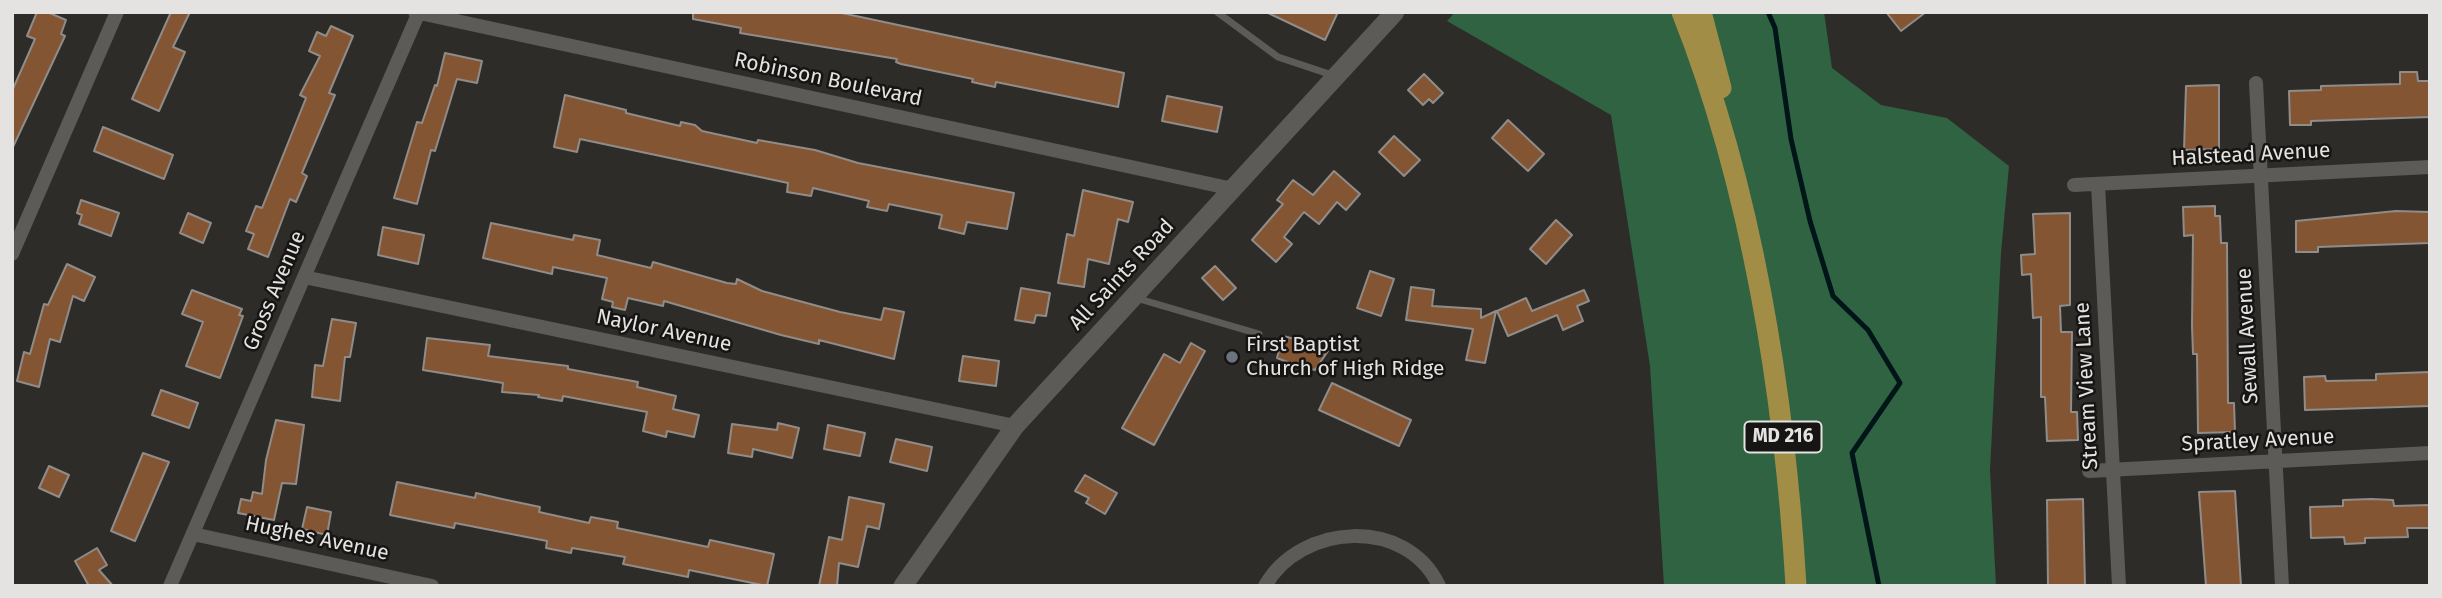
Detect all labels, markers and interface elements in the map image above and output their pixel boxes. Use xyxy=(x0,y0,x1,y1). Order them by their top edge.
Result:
street label: Robinson Boulevard xyxy=(732,48,924,112)
street label: Halstead Avenue xyxy=(2171,138,2331,172)
street label: All Saints Road xyxy=(1064,214,1180,336)
street label: Gross Avenue xyxy=(238,227,312,355)
street label: Sewall Avenue xyxy=(2232,267,2264,405)
street label: Stream View Lane xyxy=(2070,302,2104,470)
street label: Naylor Avenue xyxy=(594,304,734,358)
place label: First Baptist Church of High Ridge xyxy=(1246,332,1445,382)
marker: First Baptist Church of High Ridge xyxy=(1224,349,1240,365)
road number: MD 216 xyxy=(1744,422,1822,452)
street label: Spratley Avenue xyxy=(2181,424,2335,458)
street label: Hughes Avenue xyxy=(243,511,391,567)

